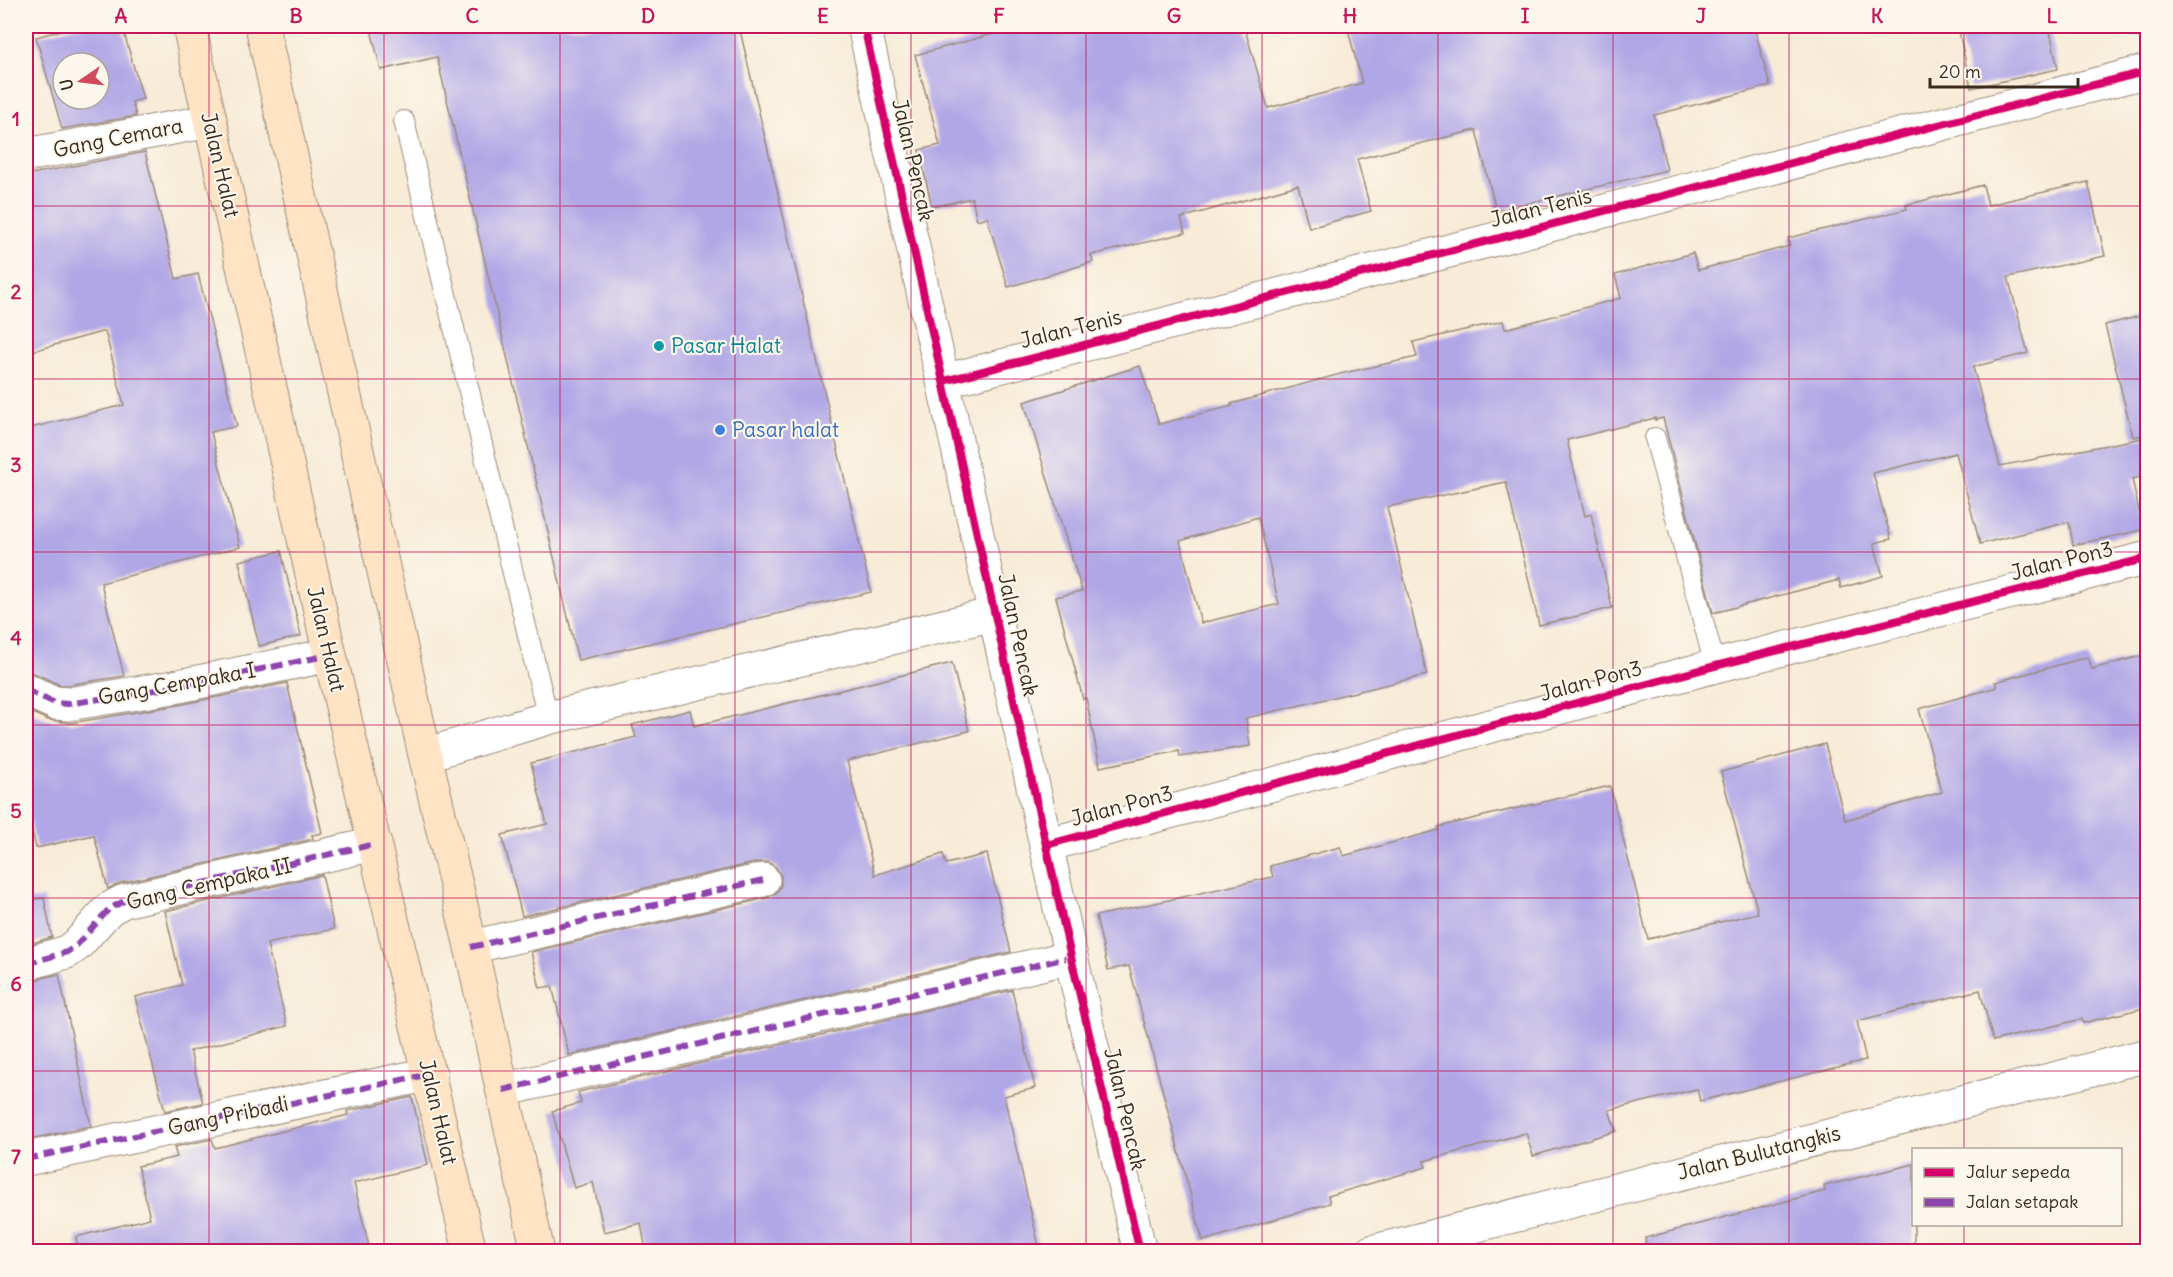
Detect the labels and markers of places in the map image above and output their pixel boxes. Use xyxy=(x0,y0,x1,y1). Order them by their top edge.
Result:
place label: Pasar Halat xyxy=(671,332,781,359)
marker: Pasar Halat xyxy=(652,339,666,353)
place label: Pasar halat xyxy=(732,416,839,443)
marker: Pasar halat xyxy=(713,423,727,437)

